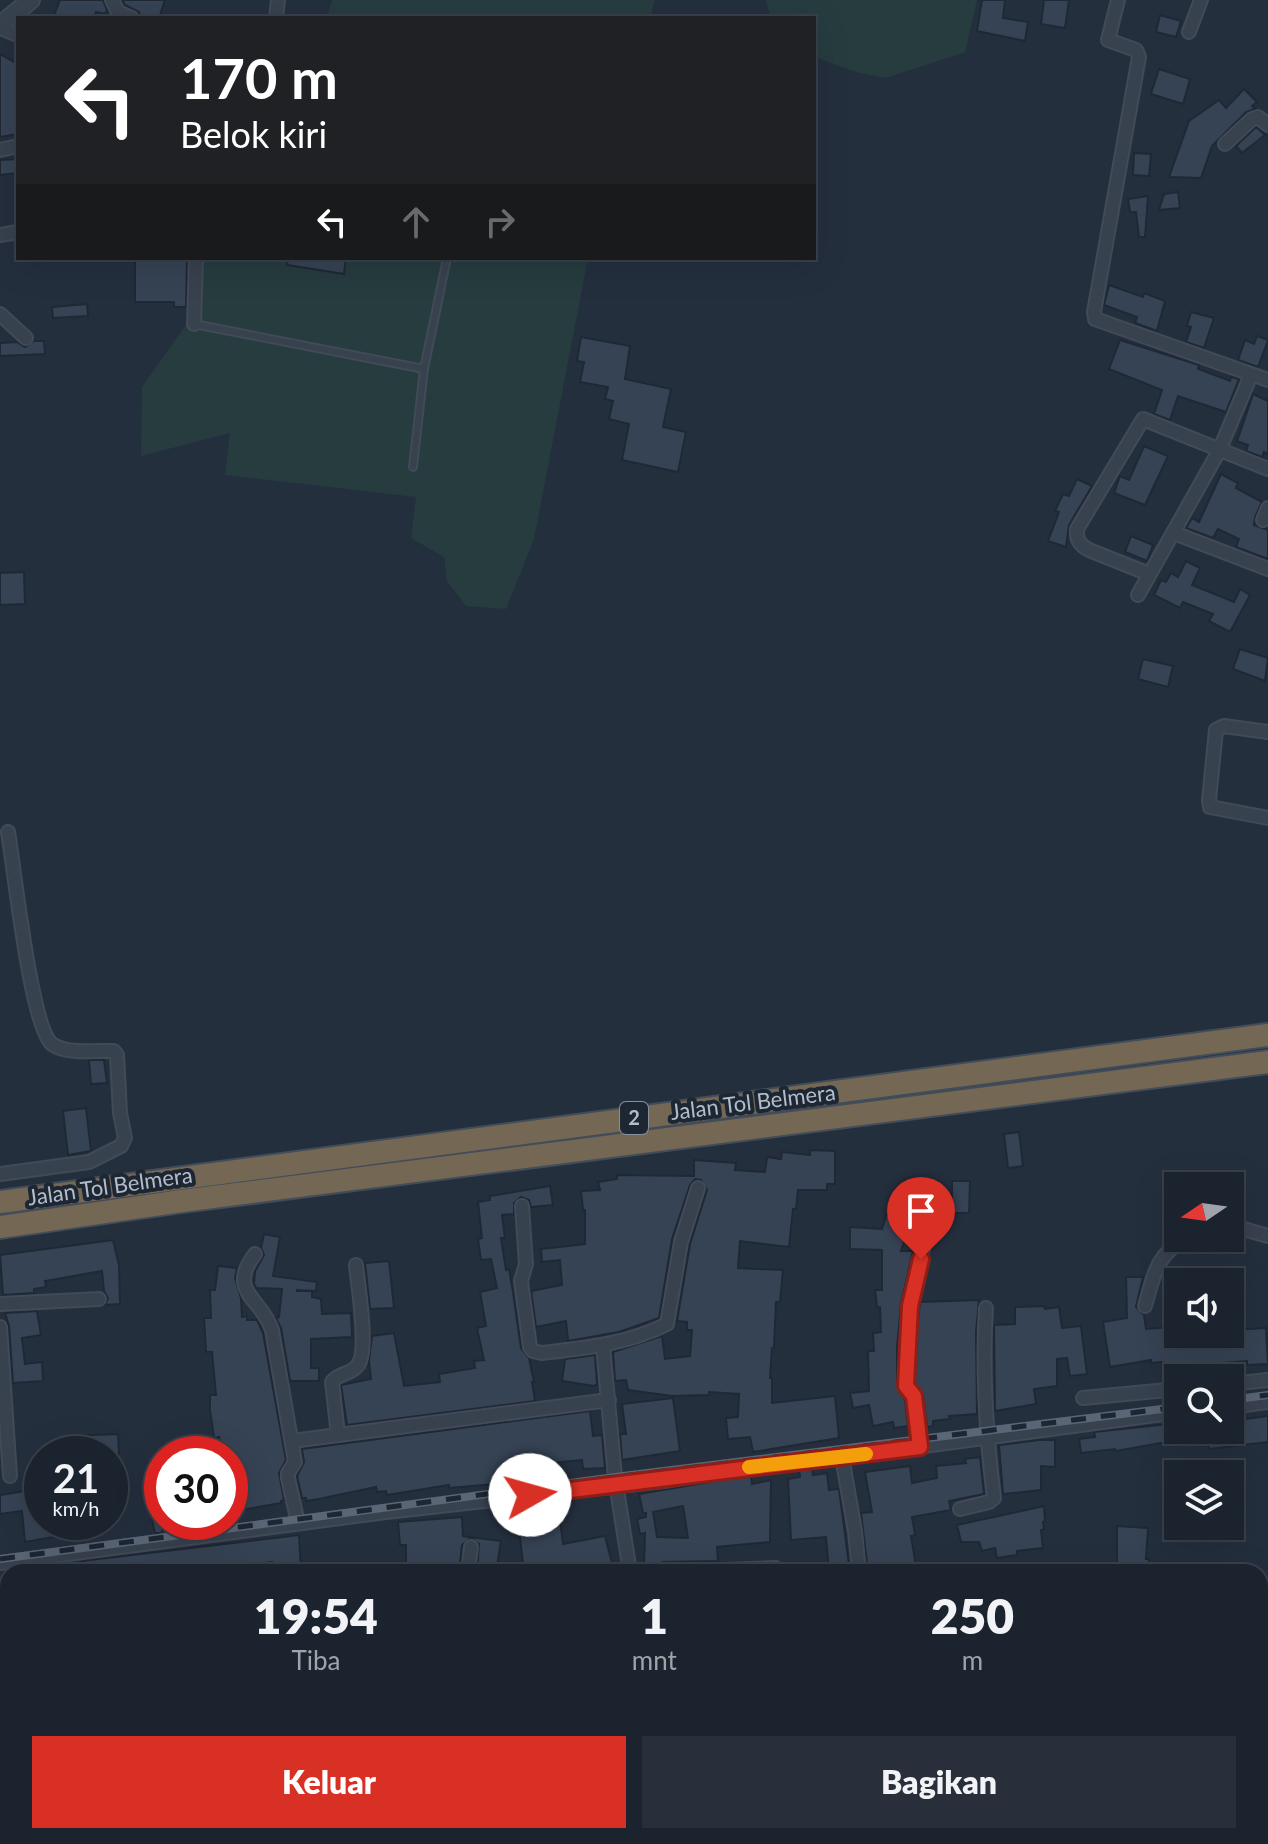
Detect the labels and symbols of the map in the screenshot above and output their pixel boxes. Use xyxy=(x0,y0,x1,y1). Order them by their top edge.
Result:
street label: Jalan Tol Belmera xyxy=(669,1078,837,1125)
road number: 2 xyxy=(620,1102,648,1134)
street label: Jalan Tol Belmera xyxy=(26,1161,194,1210)
north arrow xyxy=(1164,1172,1244,1252)
pin xyxy=(887,1177,955,1259)
speed limit sign: 30 xyxy=(144,1436,248,1540)
position arrow xyxy=(488,1453,572,1537)

